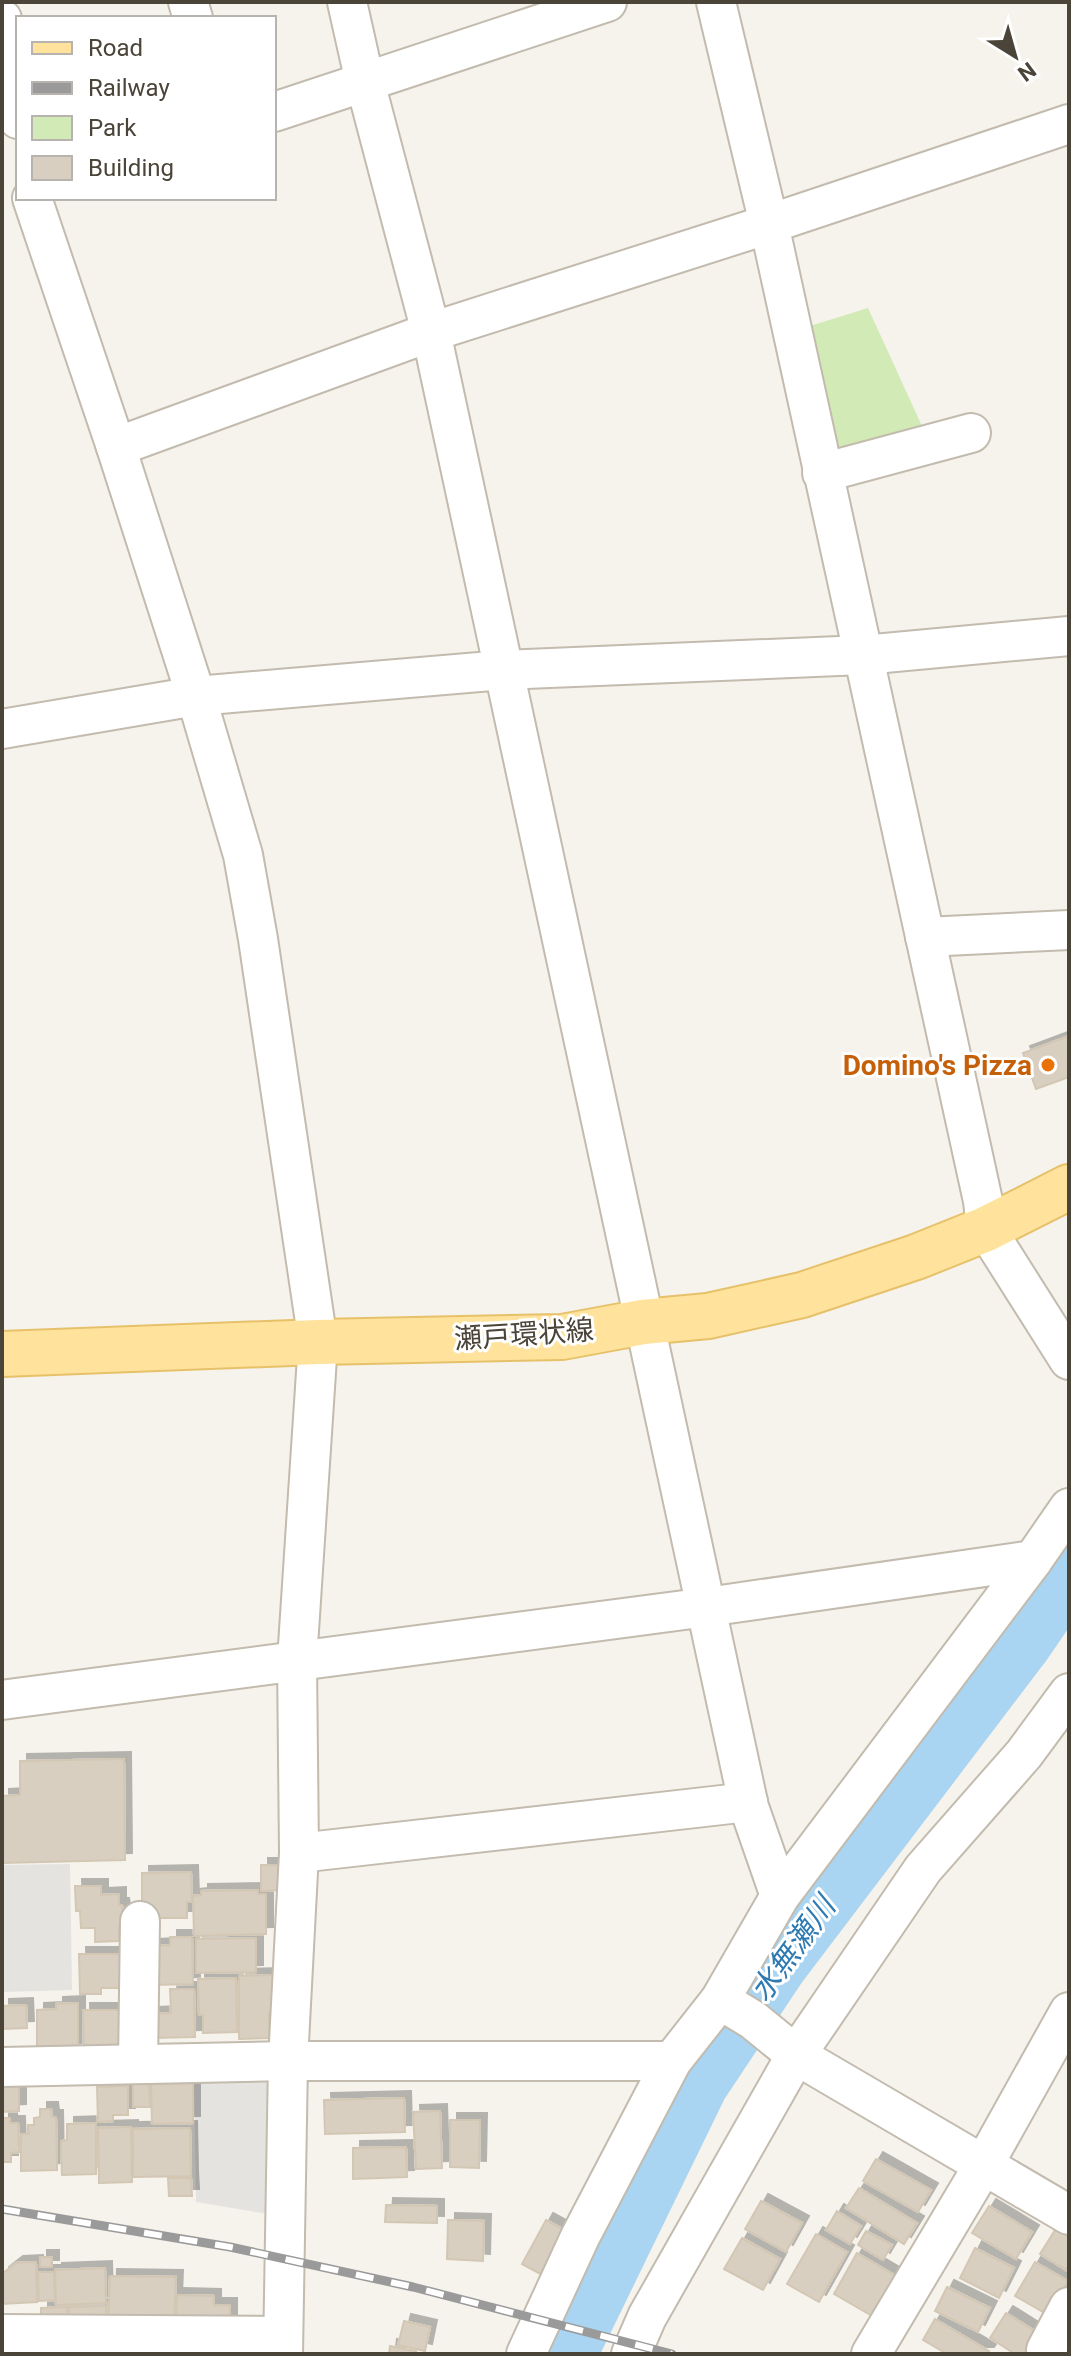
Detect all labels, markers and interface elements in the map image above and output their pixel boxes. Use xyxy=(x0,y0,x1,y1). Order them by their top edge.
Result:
legend xyxy=(16,16,276,200)
north arrow xyxy=(975,16,1055,96)
text: Road xyxy=(88,34,143,62)
text: N xyxy=(1013,57,1040,86)
text: Railway xyxy=(88,74,170,102)
text: Park xyxy=(88,114,137,142)
text: Building xyxy=(88,154,174,182)
place label: Domino's Pizza xyxy=(843,1049,1032,1082)
marker: Domino's Pizza xyxy=(1039,1056,1057,1074)
street label: 瀬戸環状線 xyxy=(453,1313,595,1356)
water label: 水無瀬川 xyxy=(743,1887,844,2008)

